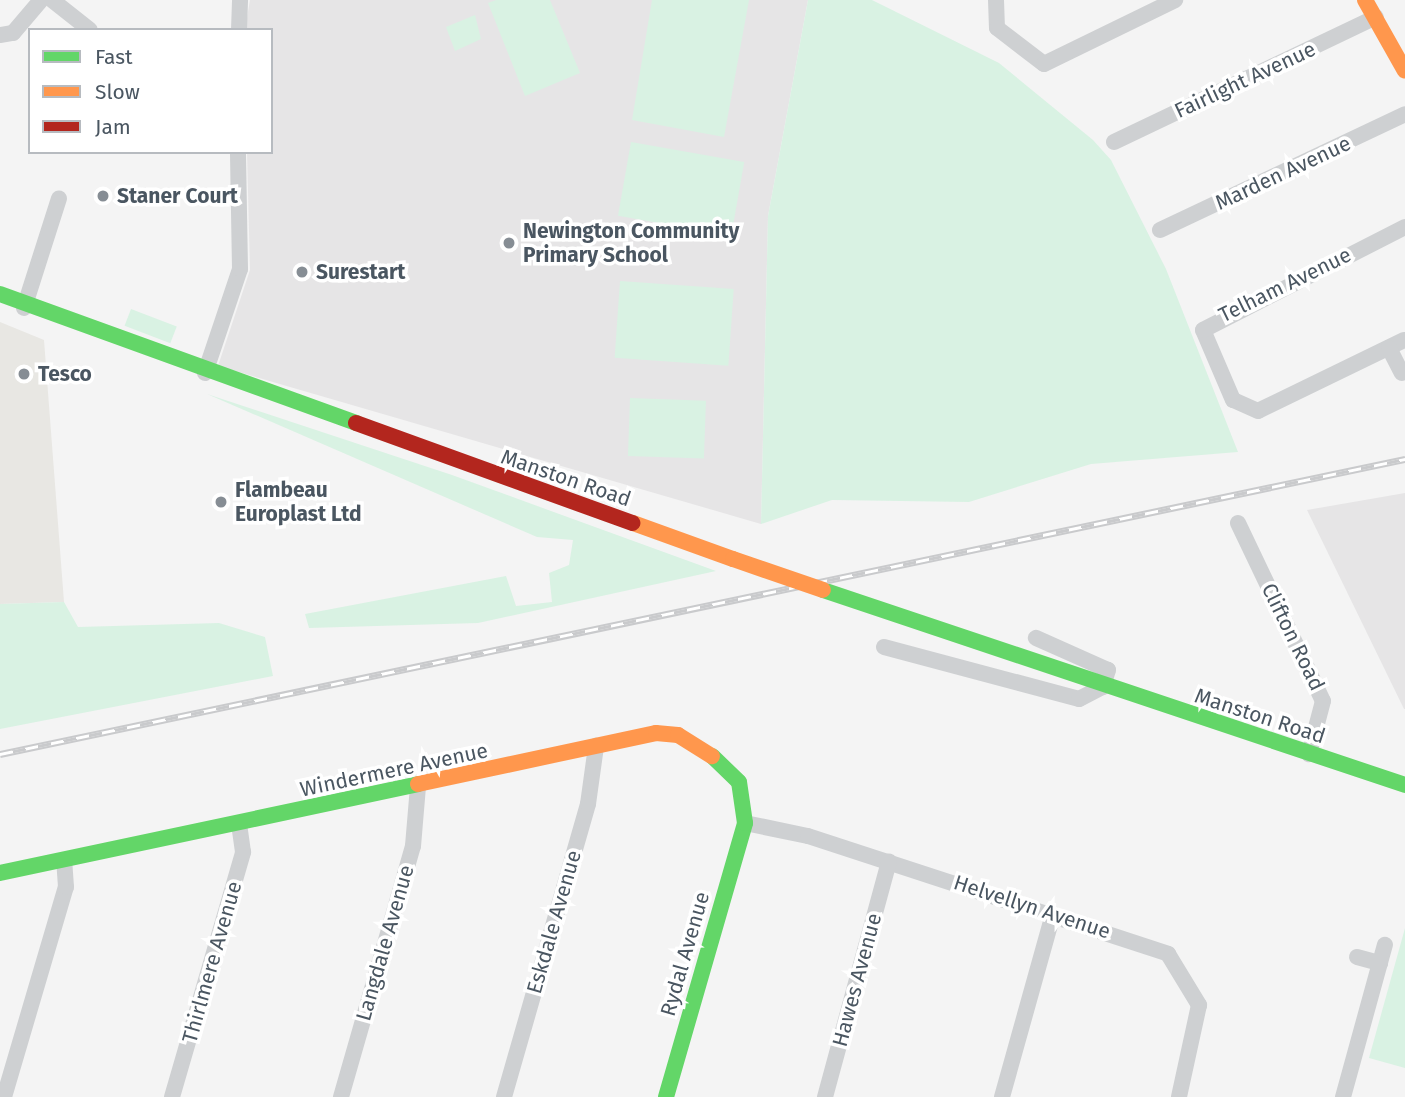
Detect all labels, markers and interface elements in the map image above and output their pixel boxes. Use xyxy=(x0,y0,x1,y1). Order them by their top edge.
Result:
legend xyxy=(28,28,273,154)
street label: Fairlight Avenue xyxy=(1171,36,1319,124)
text: Fast xyxy=(95,44,133,70)
text: Slow xyxy=(95,79,140,105)
text: Jam xyxy=(95,114,131,140)
street label: Marden Avenue xyxy=(1211,131,1355,215)
place label: Staner Court xyxy=(117,183,238,209)
marker: Staner Court xyxy=(95,188,111,204)
place label: Newington Community Primary School xyxy=(523,218,739,268)
marker: Newington Community Primary School xyxy=(501,235,517,251)
street label: Telham Avenue xyxy=(1215,242,1355,328)
place label: Surestart xyxy=(316,259,405,285)
marker: Surestart xyxy=(294,264,310,280)
place label: Tesco xyxy=(38,361,92,387)
marker: Tesco xyxy=(16,366,32,382)
street label: Manston Road xyxy=(498,444,634,512)
place label: Flambeau Europlast Ltd xyxy=(235,477,362,527)
marker: Flambeau Europlast Ltd xyxy=(213,494,229,510)
street label: Clifton Road xyxy=(1256,579,1330,695)
street label: Manston Road xyxy=(1192,683,1328,749)
street label: Windermere Avenue xyxy=(298,738,490,802)
street label: Eskdale Avenue xyxy=(521,847,587,997)
street label: Langdale Avenue xyxy=(351,862,419,1024)
street label: Helvellyn Avenue xyxy=(950,870,1114,944)
street label: Thirlmere Avenue xyxy=(177,878,247,1046)
street label: Rydal Avenue xyxy=(655,889,715,1019)
street label: Hawes Avenue xyxy=(827,910,887,1050)

